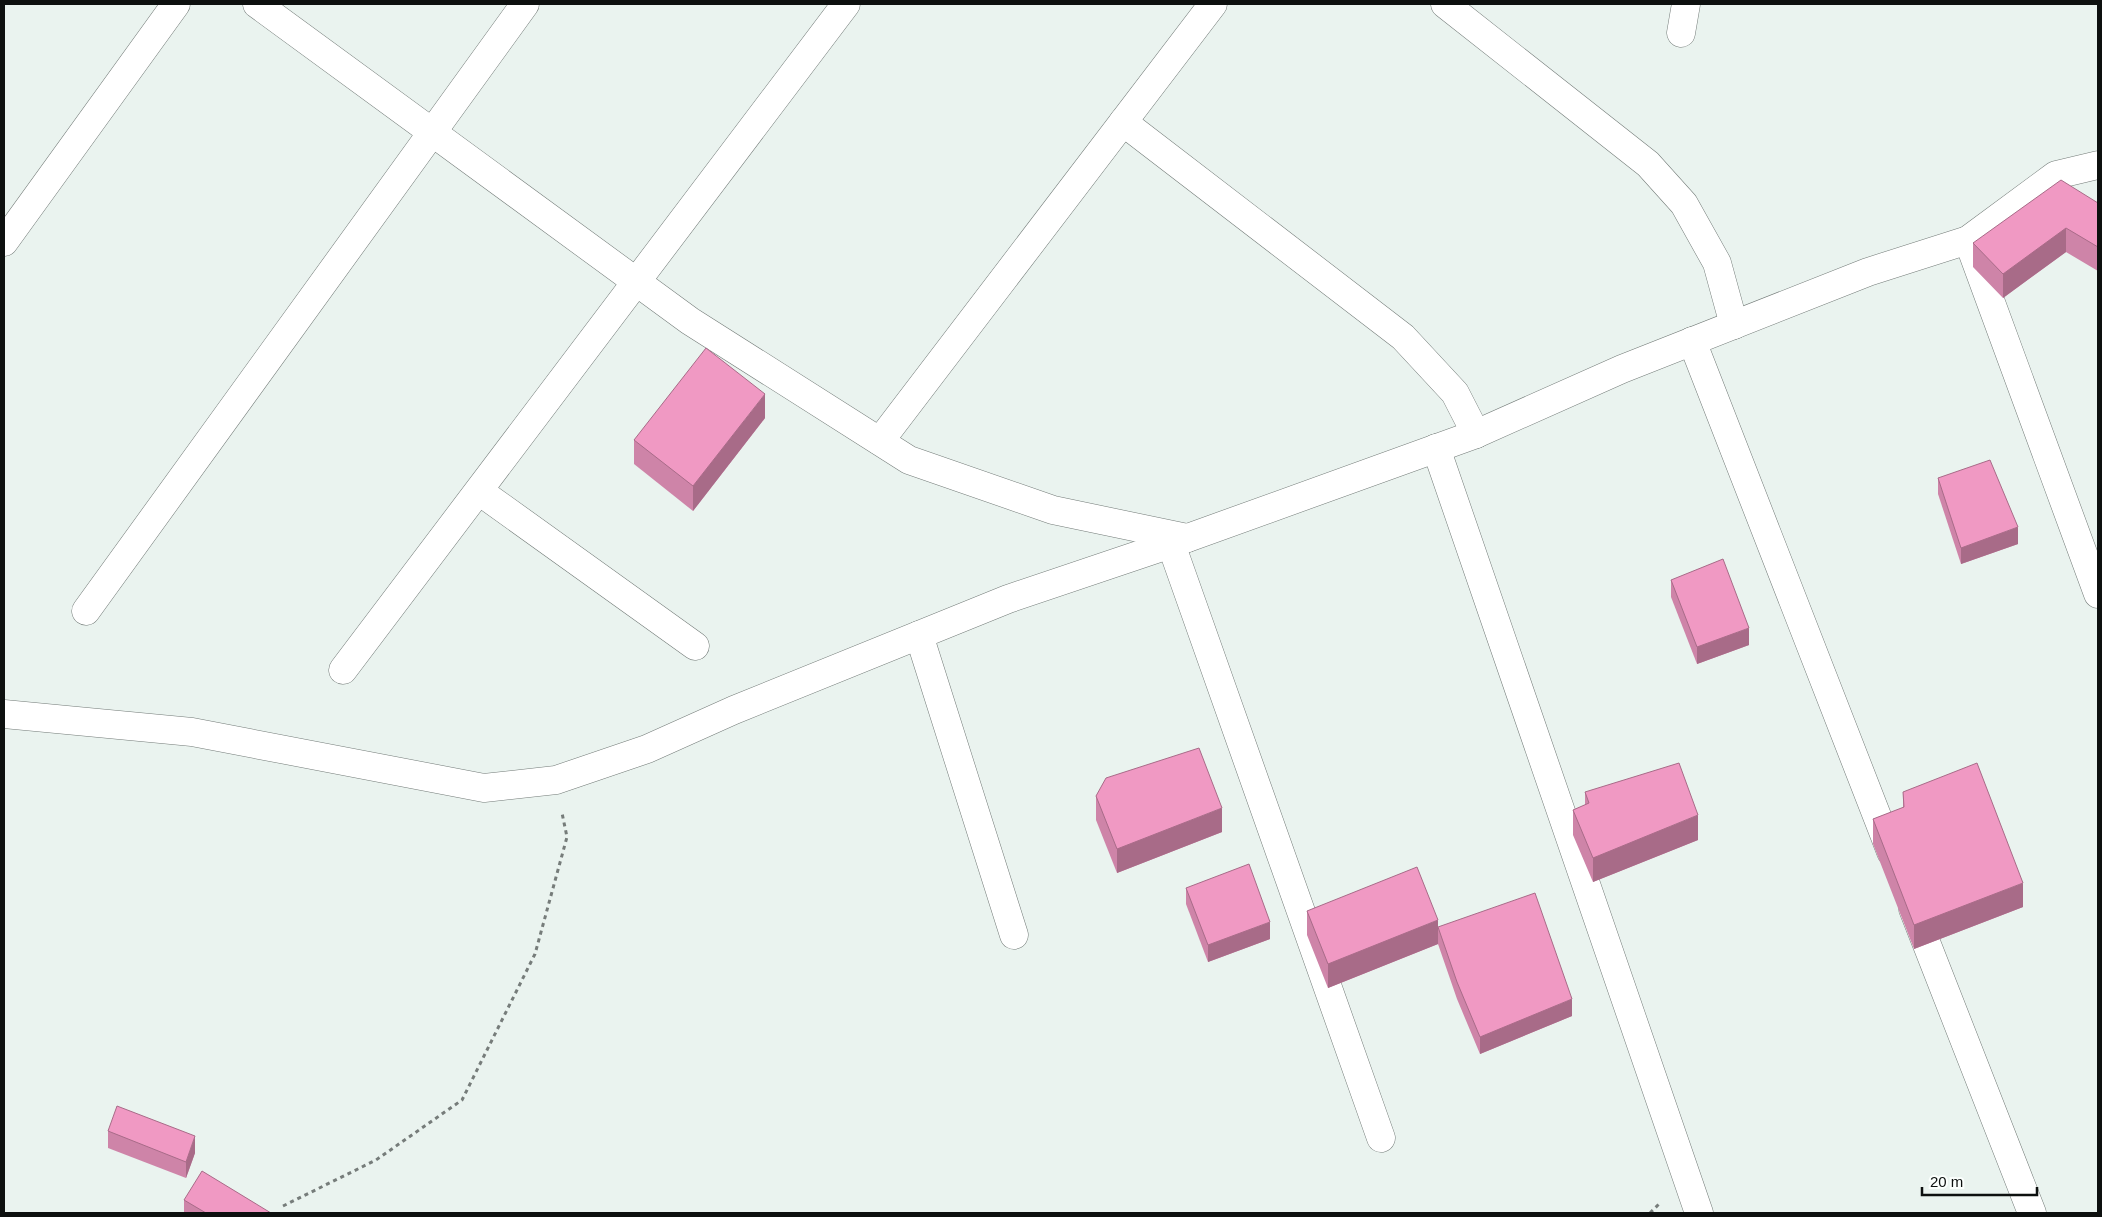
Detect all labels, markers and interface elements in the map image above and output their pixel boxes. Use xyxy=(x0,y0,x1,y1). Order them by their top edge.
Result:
scale bar xyxy=(1922,1164,2037,1196)
text: 20 m xyxy=(1930,1173,1963,1190)

